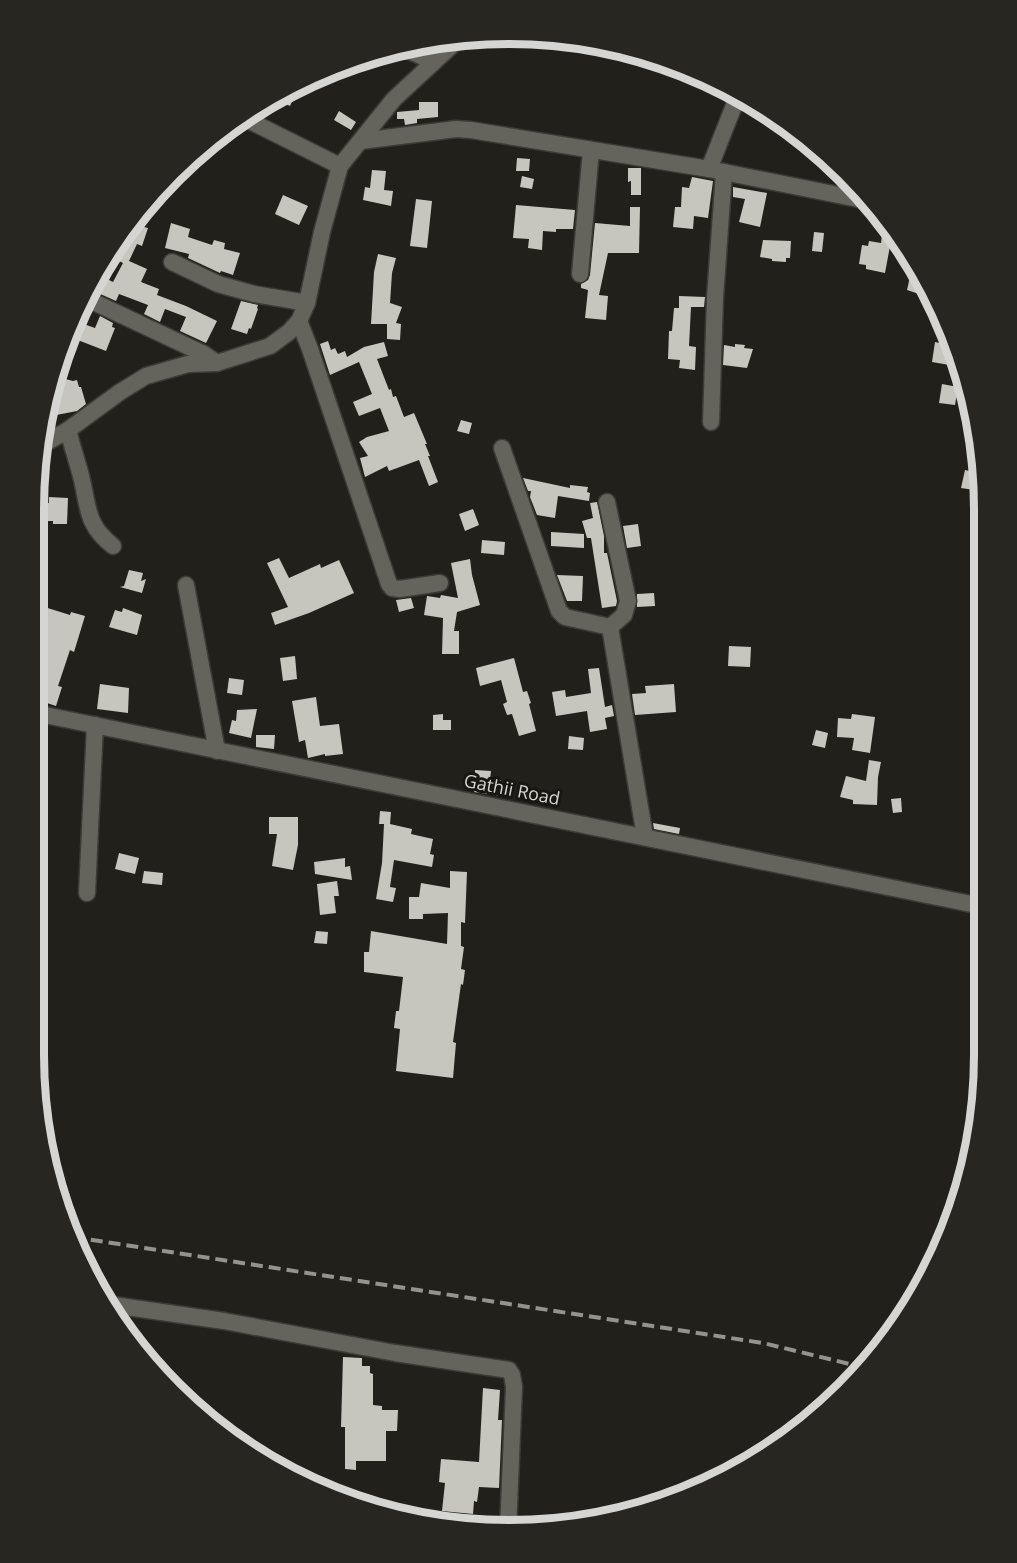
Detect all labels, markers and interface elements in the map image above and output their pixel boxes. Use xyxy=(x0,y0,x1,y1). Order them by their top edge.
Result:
street label: Gathii Road xyxy=(462,768,562,810)

